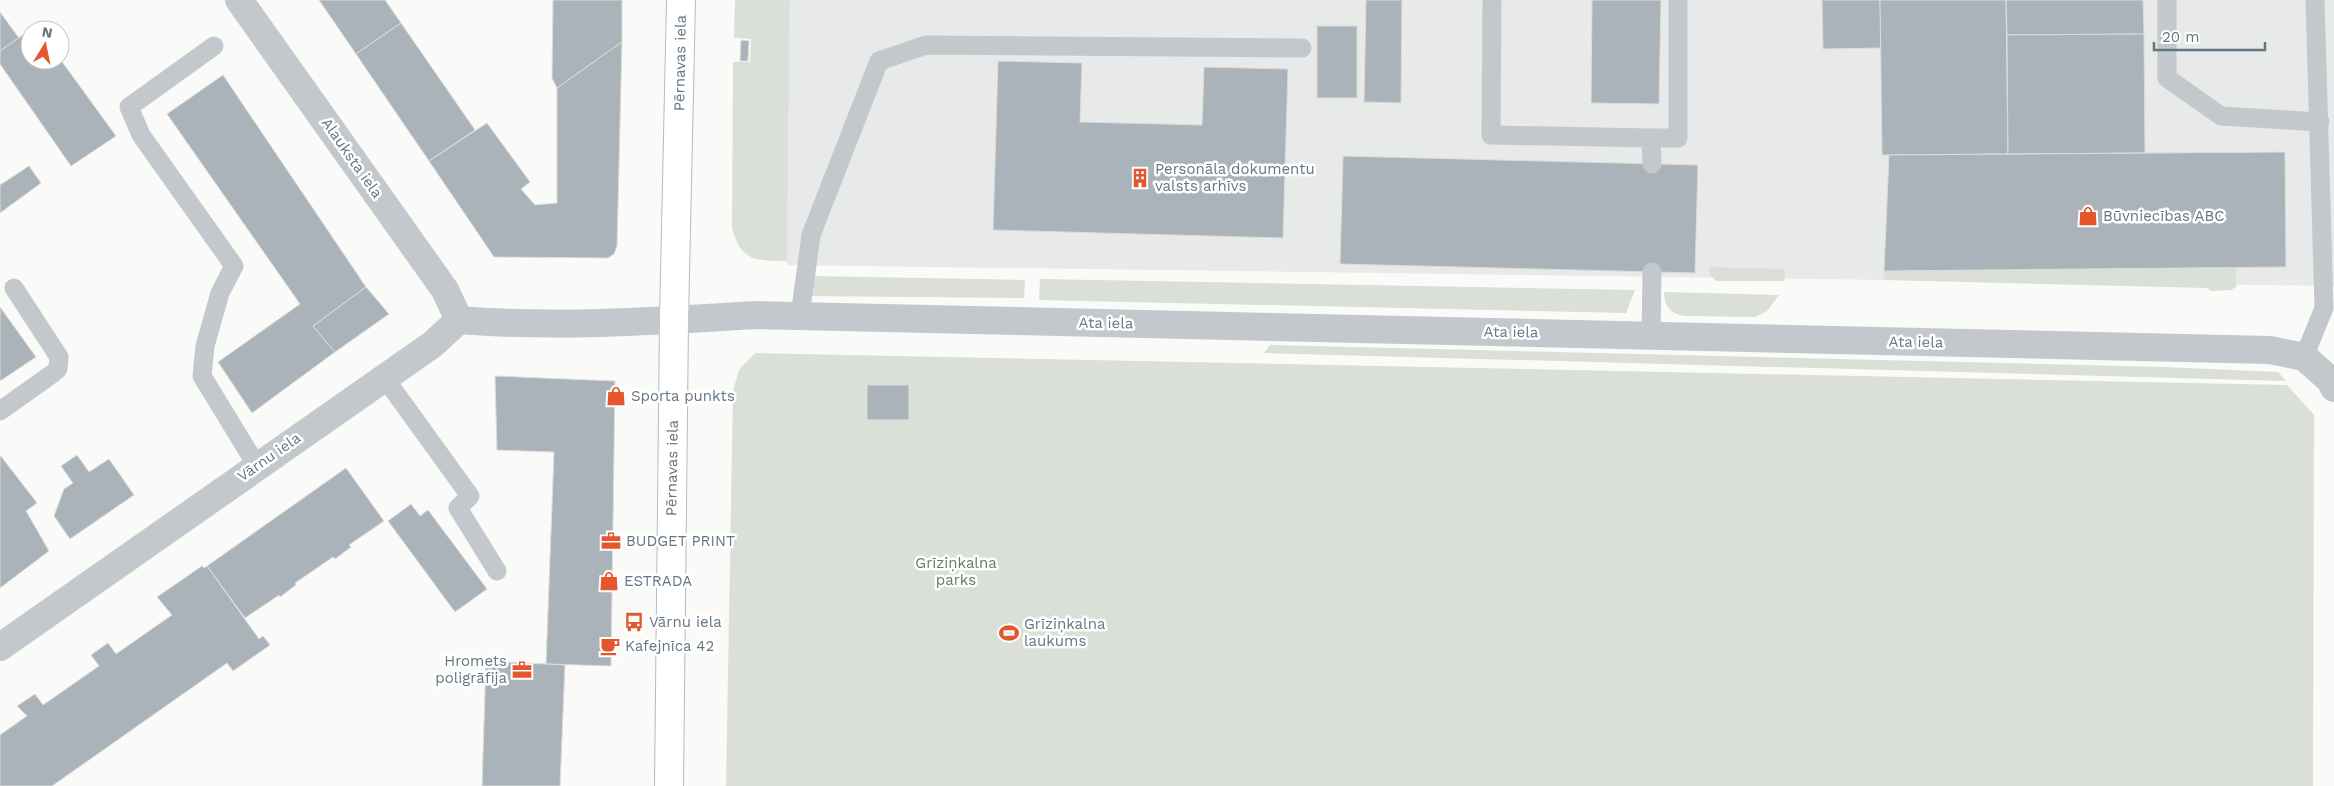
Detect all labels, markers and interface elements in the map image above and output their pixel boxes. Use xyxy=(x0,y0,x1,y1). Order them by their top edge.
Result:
street label: Pērnavas iela xyxy=(670,14,690,111)
north arrow xyxy=(20,20,70,70)
scale bar xyxy=(2154,20,2265,52)
text: N xyxy=(41,23,54,41)
text: 20 m xyxy=(2162,28,2200,46)
street label: Alauksta iela xyxy=(318,114,387,202)
place label: Personāla dokumentu valsts arhīvs xyxy=(1155,160,1315,195)
building icon: Personāla dokumentu valsts arhīvs xyxy=(1129,167,1151,189)
shop icon: Būvniecības ABC xyxy=(2077,205,2099,227)
place label: Būvniecības ABC xyxy=(2103,207,2224,225)
street label: Ata iela xyxy=(1079,314,1134,332)
street label: Ata iela xyxy=(1484,323,1539,341)
street label: Ata iela xyxy=(1889,333,1944,351)
shop icon: Sporta punkts xyxy=(605,385,627,407)
place label: Sporta punkts xyxy=(631,387,735,405)
street label: Pērnavas iela xyxy=(662,419,682,516)
street label: Vārnu iela xyxy=(234,428,304,485)
office icon: BUDGET PRINT xyxy=(600,530,622,552)
place label: BUDGET PRINT xyxy=(626,532,735,550)
park label: Grīziņkalna parks xyxy=(915,554,997,589)
shop icon: ESTRADA xyxy=(598,570,620,592)
place label: ESTRADA xyxy=(624,572,692,590)
bus stop icon: Vārnu iela xyxy=(623,611,645,633)
place label: Vārnu iela xyxy=(649,613,722,631)
place label: Grīziņkalna laukums xyxy=(1024,615,1106,650)
sports icon: Grīziņkalna laukums xyxy=(998,622,1020,644)
cafe icon: Kafejnīca 42 xyxy=(599,635,621,657)
place label: Kafejnīca 42 xyxy=(625,637,714,655)
place label: Hromets poligrāfija xyxy=(435,652,508,687)
office icon: Hromets poligrāfija xyxy=(511,659,533,681)

